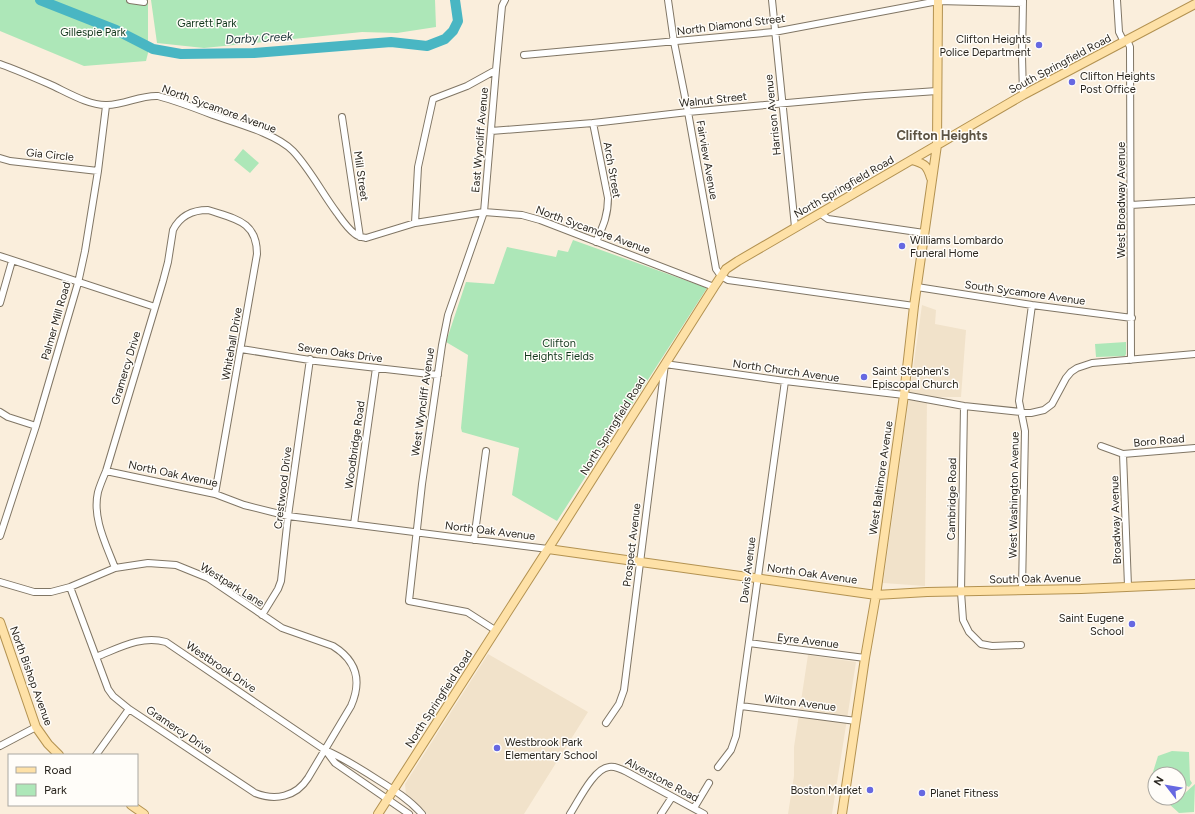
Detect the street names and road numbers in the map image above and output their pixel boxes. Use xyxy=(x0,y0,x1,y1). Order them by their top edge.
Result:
street label: North Diamond Street xyxy=(676,12,786,38)
street label: South Springfield Road xyxy=(1007,32,1113,96)
street label: Harrison Avenue xyxy=(762,74,784,156)
street label: North Sycamore Avenue xyxy=(160,82,278,136)
street label: East Wyncliff Avenue xyxy=(469,87,491,193)
street label: Walnut Street xyxy=(678,90,748,110)
street label: Fairview Avenue xyxy=(694,119,720,201)
street label: Arch Street xyxy=(601,141,623,199)
street label: West Broadway Avenue xyxy=(1115,142,1128,258)
street label: Gia Circle xyxy=(26,146,74,164)
street label: Mill Street xyxy=(351,150,371,202)
street label: North Springfield Road xyxy=(792,153,896,221)
street label: North Sycamore Avenue xyxy=(534,203,652,257)
street label: South Sycamore Avenue xyxy=(964,278,1086,308)
street label: Palmer Mill Road xyxy=(39,280,73,362)
street label: Whitehall Drive xyxy=(219,306,245,382)
street label: Gramercy Drive xyxy=(109,330,143,406)
street label: Seven Oaks Drive xyxy=(297,341,383,365)
street label: West Wyncliff Avenue xyxy=(409,347,437,457)
street label: North Church Avenue xyxy=(732,357,840,385)
street label: North Springfield Road xyxy=(577,375,649,477)
street label: Woodbridge Road xyxy=(342,400,368,490)
street label: West Baltimore Avenue xyxy=(867,420,895,536)
street label: West Washington Avenue xyxy=(1006,431,1022,559)
street label: Boro Road xyxy=(1133,432,1185,450)
street label: Crestwood Drive xyxy=(272,446,294,530)
street label: North Oak Avenue xyxy=(127,458,219,490)
street label: Cambridge Road xyxy=(945,458,959,540)
street label: Broadway Avenue xyxy=(1108,475,1124,565)
street label: Prospect Avenue xyxy=(620,502,644,588)
street label: North Oak Avenue xyxy=(444,519,536,543)
street label: Davis Avenue xyxy=(738,536,758,604)
street label: Westpark Lane xyxy=(198,560,266,610)
street label: North Oak Avenue xyxy=(766,561,858,587)
street label: South Oak Avenue xyxy=(989,572,1081,586)
street label: North Bishop Avenue xyxy=(7,624,55,728)
street label: Eyre Avenue xyxy=(776,631,840,651)
street label: Westbrook Drive xyxy=(183,639,259,695)
street label: North Springfield Road xyxy=(403,648,475,750)
street label: Wilton Avenue xyxy=(763,692,837,714)
street label: Gramercy Drive xyxy=(144,703,214,757)
street label: Alverstone Road xyxy=(623,755,701,805)

